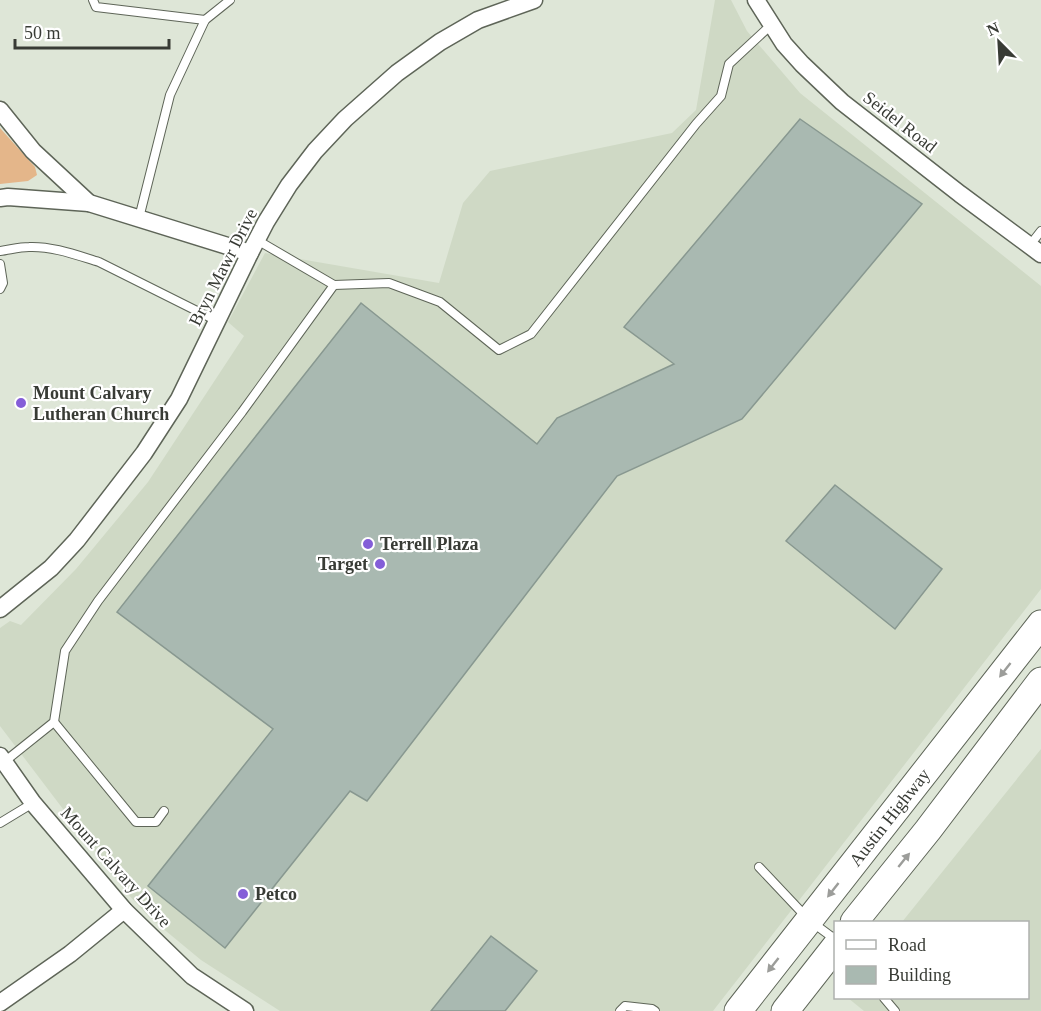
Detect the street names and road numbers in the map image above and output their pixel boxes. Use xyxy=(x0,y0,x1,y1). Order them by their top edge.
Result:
street label: Seidel Road xyxy=(859,87,941,157)
street label: Bryn Mawr Drive xyxy=(185,205,261,329)
street label: Austin Highway xyxy=(845,764,934,870)
street label: Mount Calvary Drive xyxy=(57,803,175,931)

